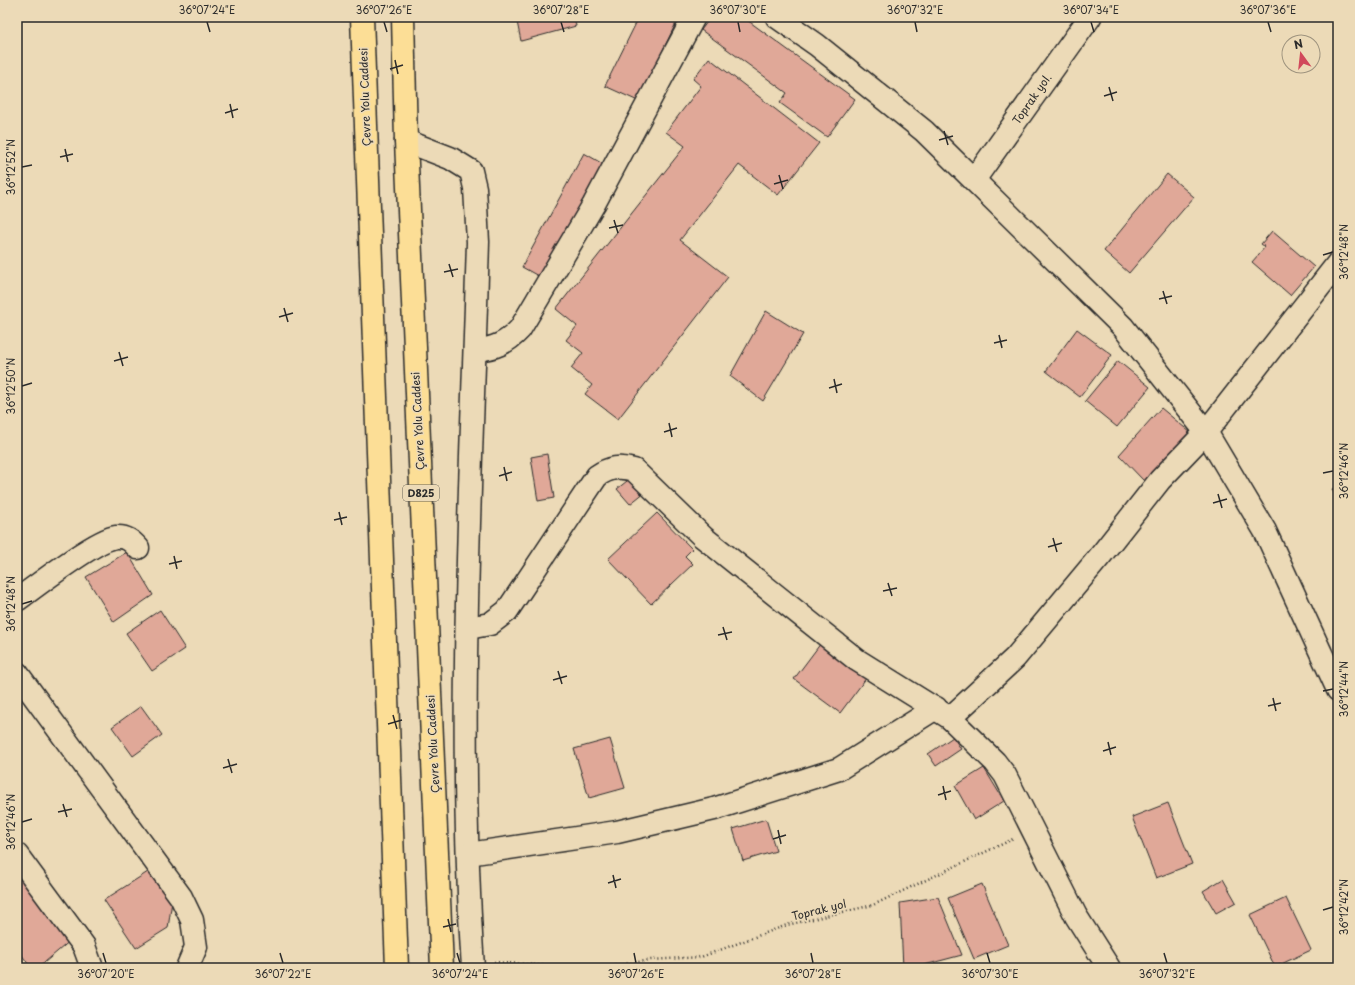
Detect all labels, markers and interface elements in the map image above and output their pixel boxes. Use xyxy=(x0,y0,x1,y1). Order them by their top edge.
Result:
text: 36°07'24"E xyxy=(179,2,235,17)
text: 36°07'26"E xyxy=(356,2,412,17)
text: 36°07'28"E xyxy=(533,2,589,17)
text: 36°07'30"E xyxy=(710,2,766,17)
text: 36°07'32"E xyxy=(887,2,943,17)
text: 36°07'34"E xyxy=(1063,2,1119,17)
text: 36°07'36"E xyxy=(1240,2,1296,17)
north arrow xyxy=(1281,34,1321,74)
text: N xyxy=(1292,34,1305,53)
street label: Çevre Yolu Caddesi xyxy=(354,48,375,146)
street label: Toprak yol. xyxy=(1008,70,1055,128)
text: 36°12'52"N xyxy=(3,139,18,195)
text: 36°12'48"N xyxy=(1336,224,1351,280)
text: 36°12'50"N xyxy=(3,357,18,414)
street label: Çevre Yolu Caddesi xyxy=(406,372,429,471)
text: 36°12'46"N xyxy=(1336,442,1351,499)
road number: D825 xyxy=(403,485,439,501)
text: 36°12'48"N xyxy=(3,576,18,632)
text: 36°12'44"N xyxy=(1336,661,1351,717)
street label: Çevre Yolu Caddesi xyxy=(421,695,444,794)
text: 36°12'46"N xyxy=(3,793,18,850)
text: 36°12'42"N xyxy=(1336,879,1351,935)
street label: Toprak yol xyxy=(790,895,848,925)
text: 36°07'20"E xyxy=(77,966,135,981)
text: 36°07'22"E xyxy=(255,966,311,981)
text: 36°07'24"E xyxy=(432,966,488,981)
text: 36°07'26"E xyxy=(608,966,664,981)
text: 36°07'28"E xyxy=(785,966,841,981)
text: 36°07'30"E xyxy=(962,966,1018,981)
text: 36°07'32"E xyxy=(1139,966,1195,981)

